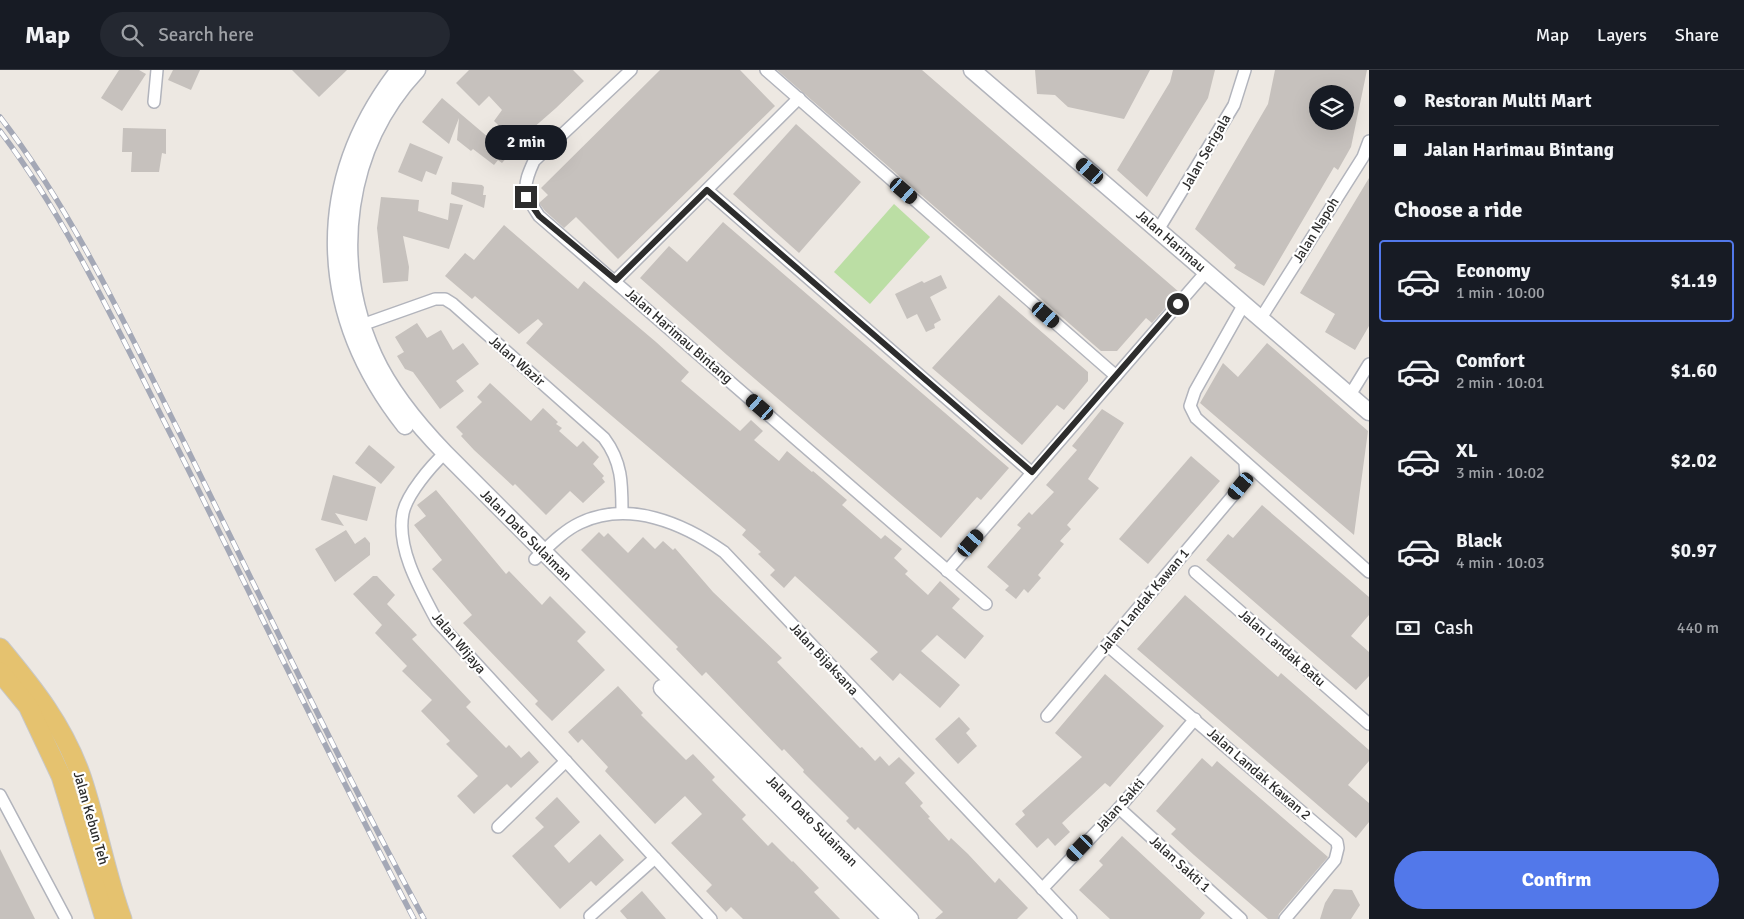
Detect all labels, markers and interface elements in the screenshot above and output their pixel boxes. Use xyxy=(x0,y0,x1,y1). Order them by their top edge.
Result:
search box xyxy=(100,12,450,57)
text: Map xyxy=(25,20,70,50)
icon: search xyxy=(118,21,146,49)
text: Search here xyxy=(158,23,254,47)
text: Map xyxy=(1536,24,1569,46)
text: Layers xyxy=(1597,24,1647,46)
text: Share xyxy=(1675,24,1719,46)
map controls xyxy=(1309,85,1354,130)
button: layers xyxy=(1309,85,1354,130)
text: Restoran Multi Mart xyxy=(1424,89,1592,113)
street label: Jalan Serigala xyxy=(1177,111,1235,193)
callout: 2 min xyxy=(485,124,567,160)
text: 2 min xyxy=(507,132,545,152)
text: Jalan Harimau Bintang xyxy=(1424,138,1614,162)
car xyxy=(1073,155,1106,187)
car xyxy=(887,175,920,207)
route end xyxy=(515,186,537,208)
street label: Jalan Napoh xyxy=(1289,194,1343,266)
text: Choose a ride xyxy=(1394,196,1522,223)
street label: Jalan Harimau xyxy=(1133,206,1209,276)
icon: car xyxy=(1396,259,1441,304)
text: Economy xyxy=(1456,259,1530,283)
text: $1.19 xyxy=(1671,269,1717,293)
text: 1 min · 10:00 xyxy=(1456,283,1545,303)
street label: Jalan Harimau Bintang xyxy=(622,285,736,387)
route start xyxy=(1167,293,1189,315)
car xyxy=(1029,299,1062,331)
street label: Jalan Wazir xyxy=(486,332,549,390)
icon: car xyxy=(1396,349,1441,394)
text: Comfort xyxy=(1456,349,1525,373)
text: $1.60 xyxy=(1671,359,1717,383)
text: 2 min · 10:01 xyxy=(1456,373,1545,393)
car xyxy=(743,391,776,423)
icon: car xyxy=(1396,439,1441,484)
text: XL xyxy=(1456,439,1478,463)
text: $2.02 xyxy=(1671,449,1717,473)
text: 3 min · 10:02 xyxy=(1456,463,1545,483)
car xyxy=(1225,470,1256,502)
street label: Jalan Dato Sulaiman xyxy=(477,486,575,584)
car xyxy=(955,527,986,559)
icon: car xyxy=(1396,529,1441,574)
text: Black xyxy=(1456,529,1502,553)
text: $0.97 xyxy=(1671,539,1717,563)
street label: Jalan Landak Kawan 1 xyxy=(1095,545,1193,657)
text: 4 min · 10:03 xyxy=(1456,553,1545,573)
street label: Jalan Landak Batu xyxy=(1235,606,1329,690)
street label: Jalan Wijaya xyxy=(428,609,490,677)
icon: cash xyxy=(1394,614,1422,642)
text: Cash xyxy=(1434,616,1474,640)
text: 440 m xyxy=(1677,618,1719,638)
street label: Jalan Bijaksana xyxy=(786,619,862,699)
street label: Jalan Landak Kawan 2 xyxy=(1204,724,1314,824)
street label: Jalan Kebun Teh xyxy=(70,769,112,867)
street label: Jalan Dato Sulaiman xyxy=(763,772,861,870)
street label: Jalan Sakti xyxy=(1092,775,1148,835)
car xyxy=(1064,832,1095,864)
street label: Jalan Sakti 1 xyxy=(1146,832,1214,896)
button: Confirm xyxy=(1394,851,1719,909)

